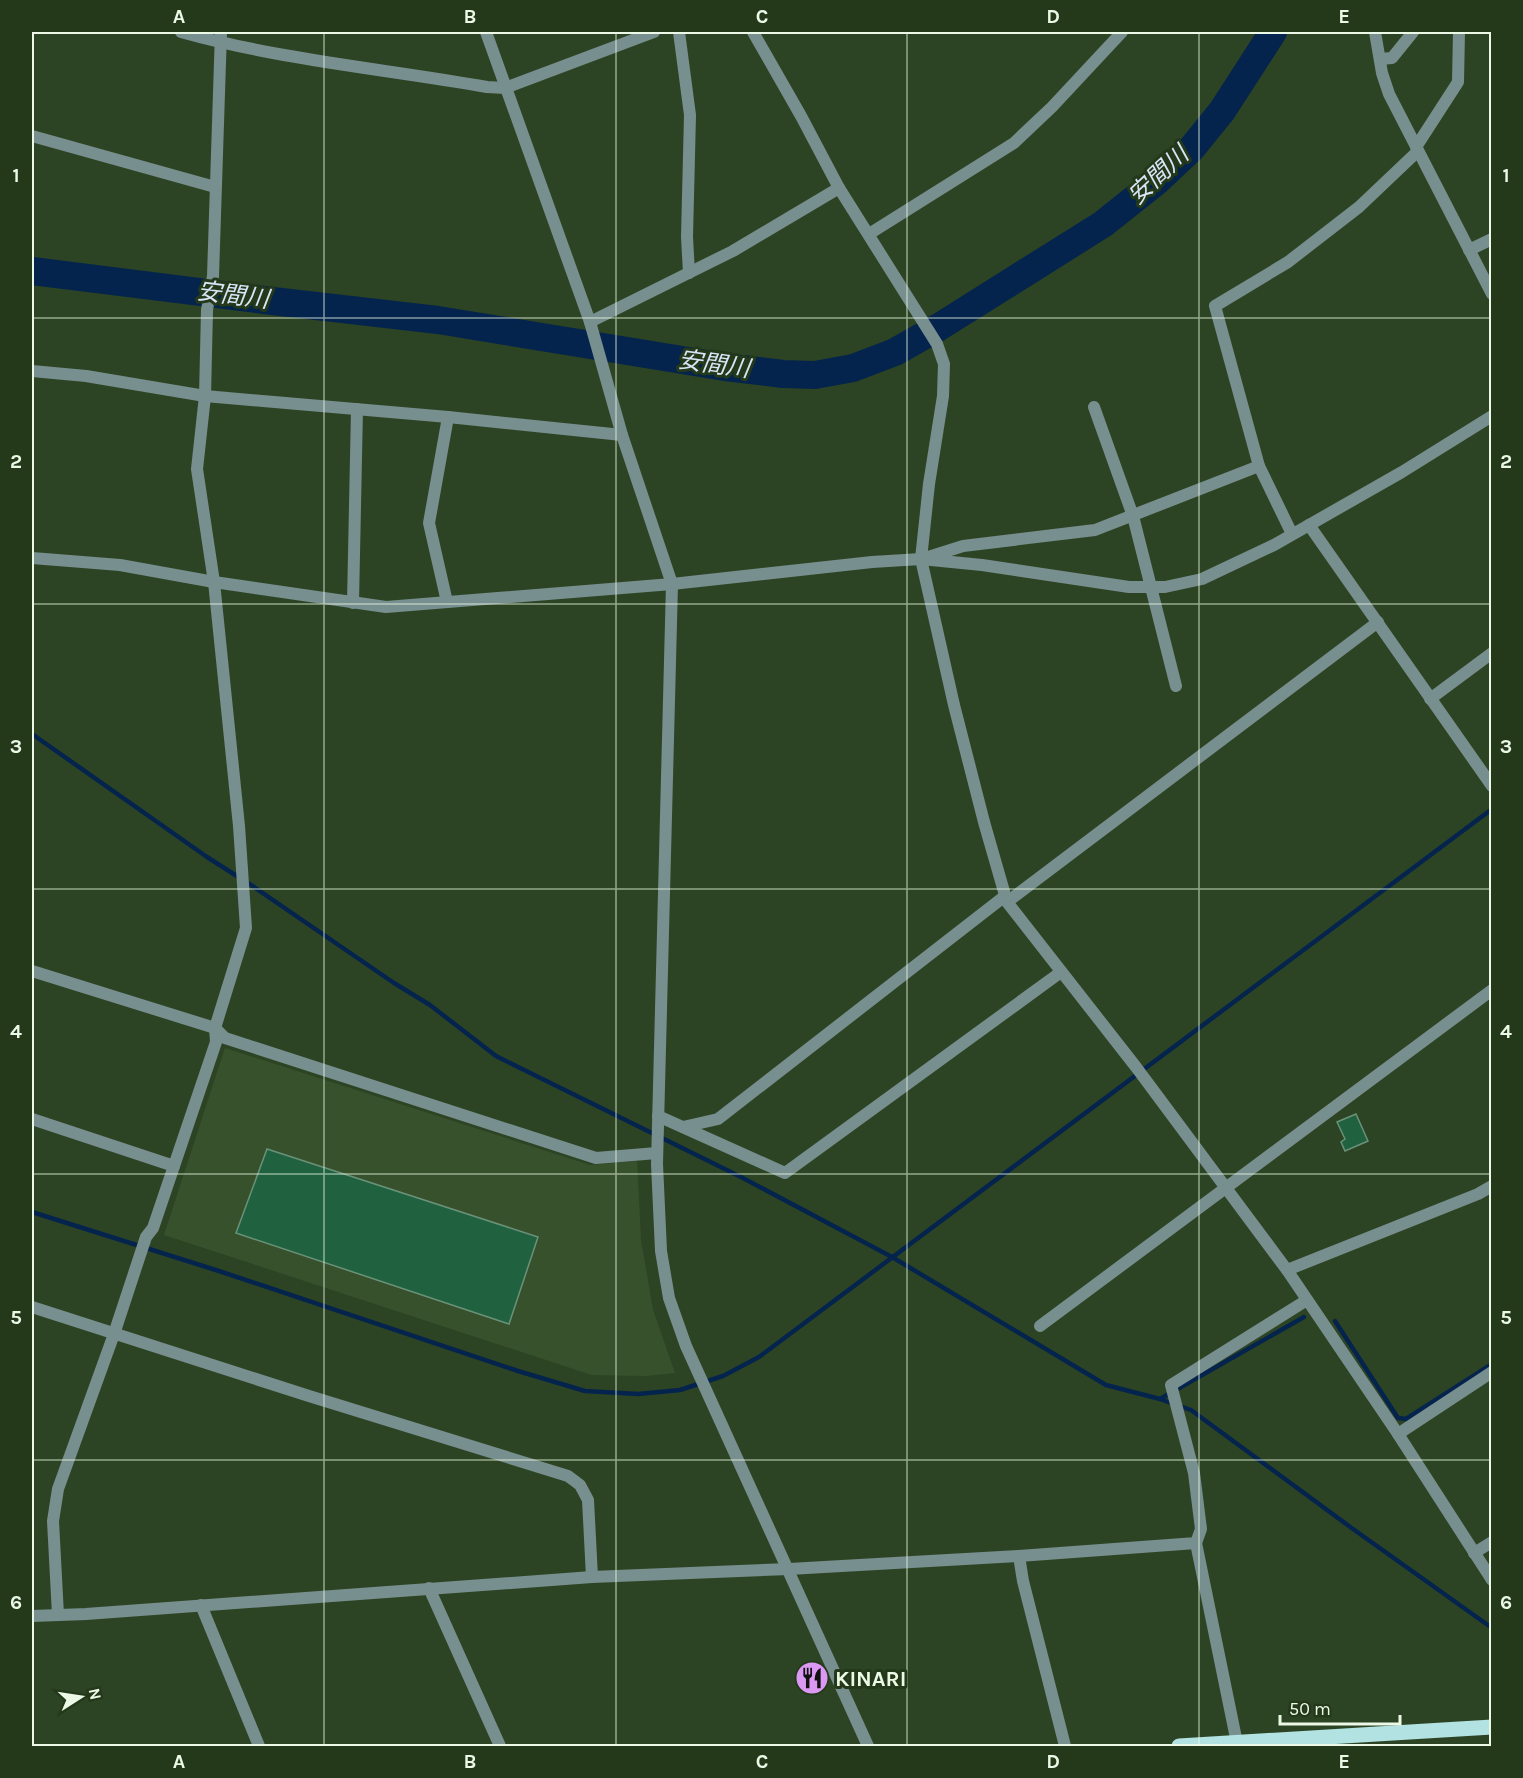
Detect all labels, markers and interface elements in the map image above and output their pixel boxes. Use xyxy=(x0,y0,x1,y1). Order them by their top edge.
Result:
text: A xyxy=(173,5,186,28)
text: B xyxy=(464,5,476,28)
text: C xyxy=(756,5,768,28)
text: D xyxy=(1046,5,1060,28)
text: E xyxy=(1338,5,1350,28)
water label: 安間川 xyxy=(1122,138,1196,210)
text: 1 xyxy=(12,164,20,187)
text: 1 xyxy=(1502,164,1510,187)
water label: 安間川 xyxy=(196,277,273,314)
water label: 安間川 xyxy=(676,345,755,383)
text: 2 xyxy=(10,450,22,473)
text: 2 xyxy=(1500,450,1512,473)
text: 3 xyxy=(10,735,22,758)
text: 3 xyxy=(1500,735,1512,758)
text: 4 xyxy=(10,1020,22,1043)
text: 4 xyxy=(1500,1020,1512,1043)
text: 5 xyxy=(10,1306,22,1329)
text: 5 xyxy=(1500,1306,1512,1329)
text: 6 xyxy=(10,1591,22,1614)
text: 6 xyxy=(1500,1591,1512,1614)
restaurant icon: KINARI xyxy=(794,1660,830,1696)
place label: KINARI xyxy=(835,1666,906,1692)
north arrow xyxy=(51,1667,111,1727)
text: N xyxy=(85,1686,106,1702)
scale bar xyxy=(1280,1688,1400,1726)
text: 50 m xyxy=(1289,1698,1331,1720)
text: A xyxy=(173,1750,186,1773)
text: B xyxy=(464,1750,476,1773)
text: C xyxy=(756,1750,768,1773)
text: D xyxy=(1046,1750,1060,1773)
text: E xyxy=(1338,1750,1350,1773)

